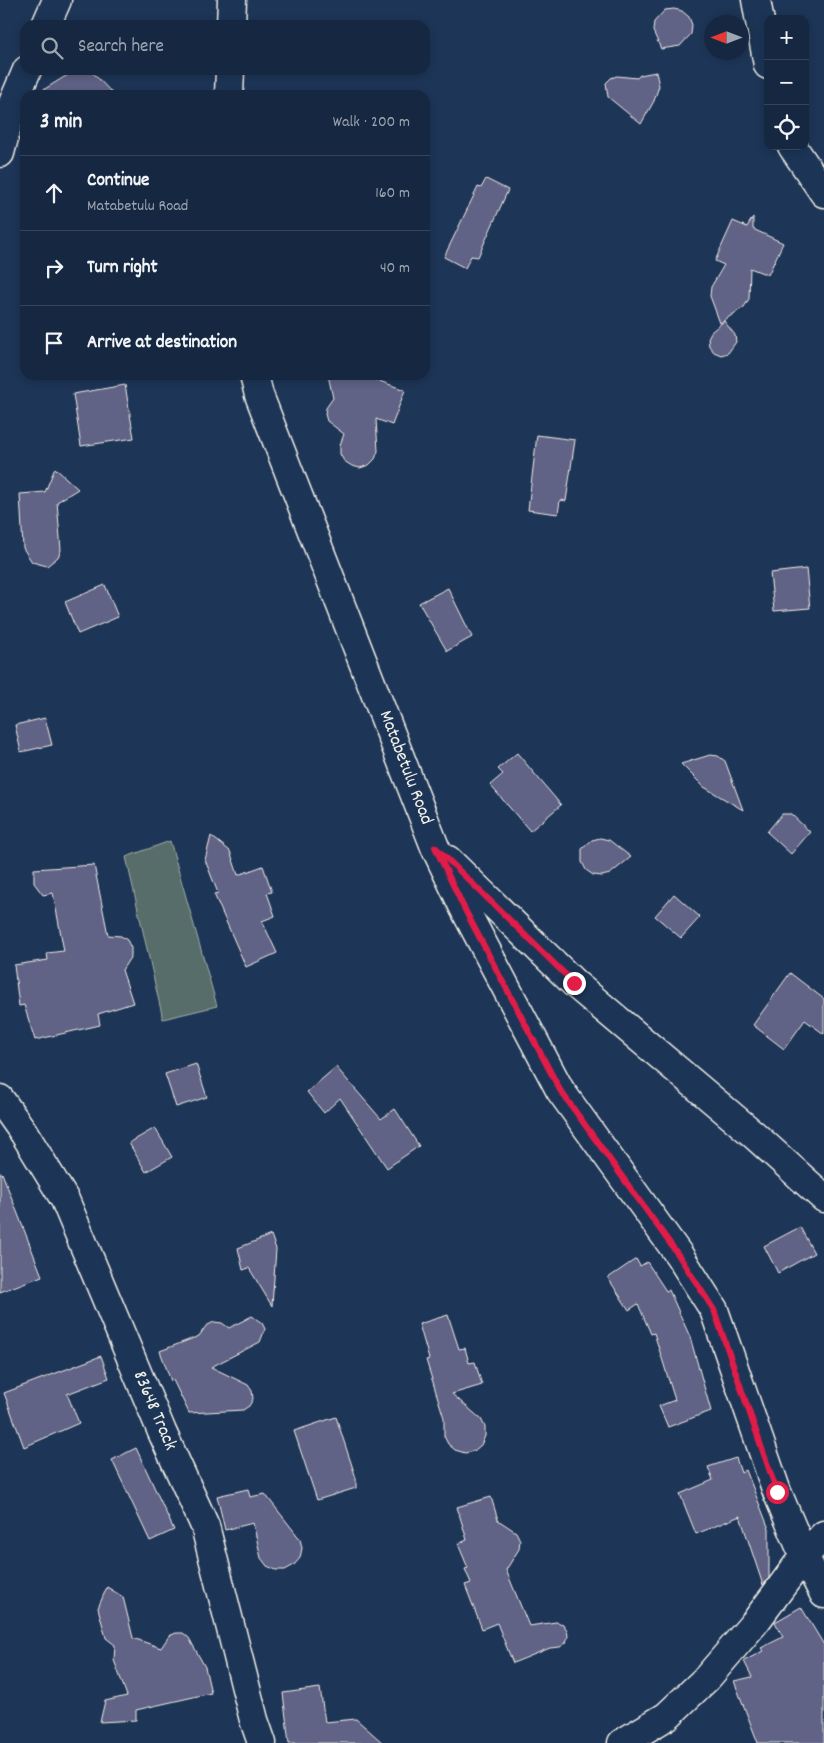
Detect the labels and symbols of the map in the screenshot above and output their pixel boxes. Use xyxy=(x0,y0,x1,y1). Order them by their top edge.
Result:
north arrow xyxy=(704,15,749,60)
street label: Matabetulu Road xyxy=(371,707,439,829)
route end xyxy=(563,972,586,995)
street label: 83648 Track xyxy=(125,1367,183,1455)
route start xyxy=(766,1481,789,1504)

